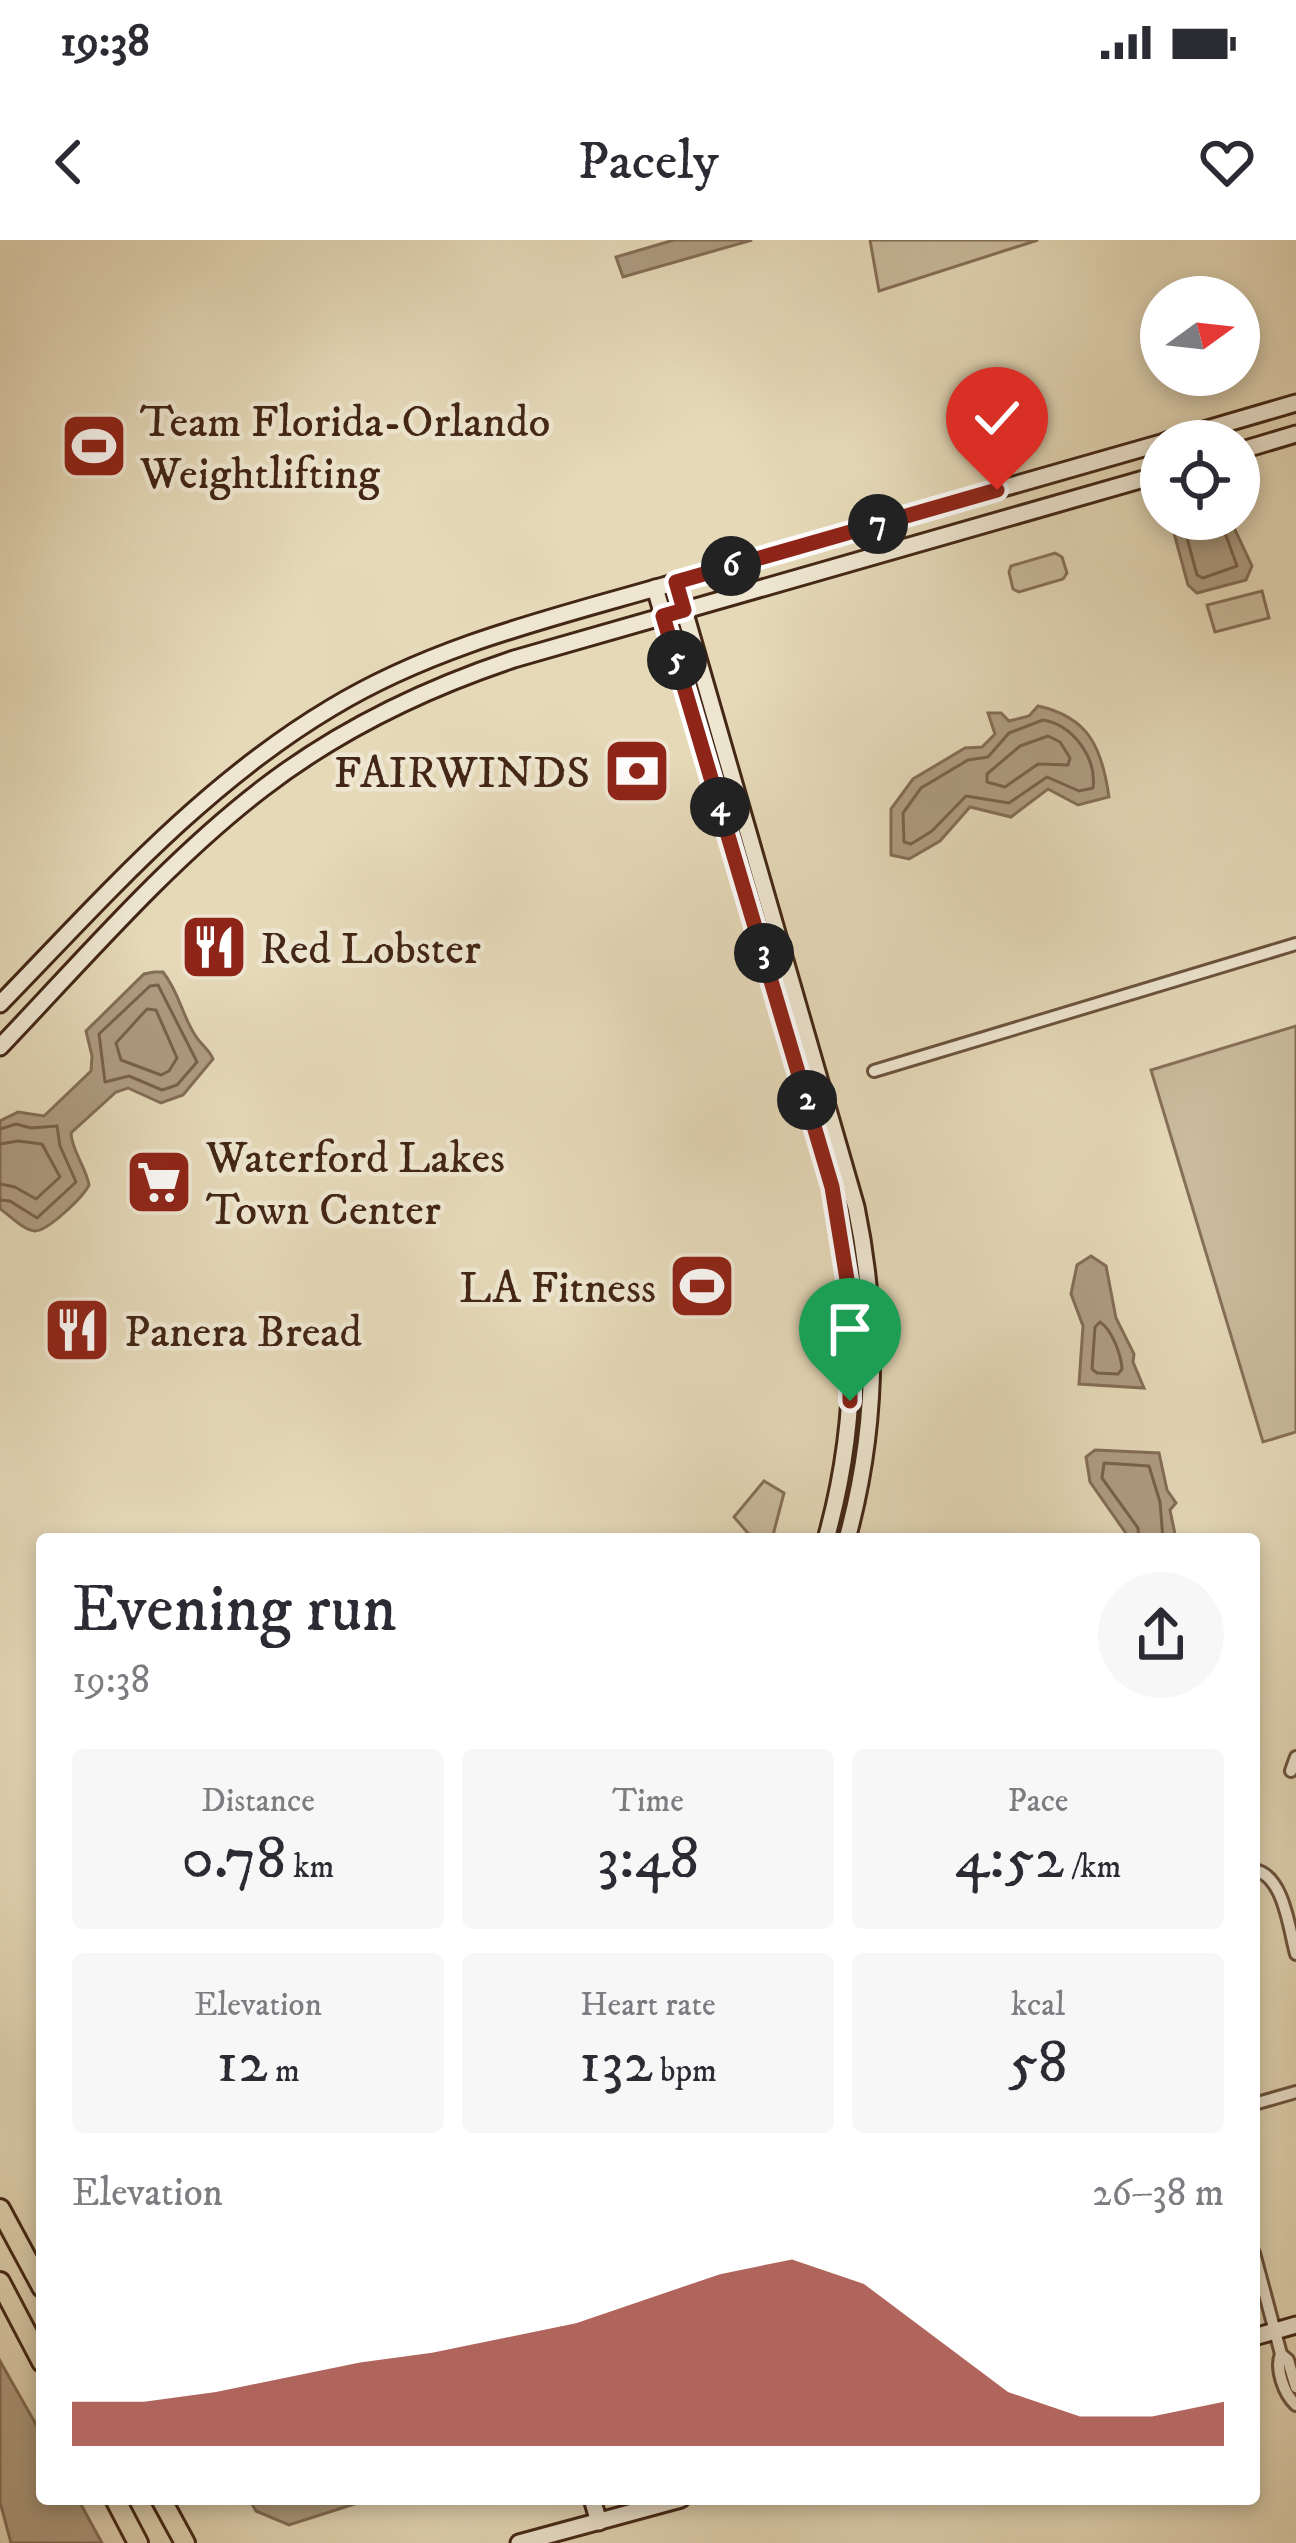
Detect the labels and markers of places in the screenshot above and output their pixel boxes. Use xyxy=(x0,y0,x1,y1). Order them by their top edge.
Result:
pin xyxy=(946,367,1048,490)
place label: Team Florida-Orlando Weightlifting xyxy=(139,395,550,503)
sports icon: Team Florida-Orlando Weightlifting xyxy=(59,411,129,481)
pin: 7 xyxy=(848,494,908,554)
pin: 6 xyxy=(701,536,761,596)
pin: 5 xyxy=(647,630,707,690)
bank icon: FAIRWINDS xyxy=(602,736,672,806)
place label: FAIRWINDS xyxy=(334,746,590,802)
pin: 4 xyxy=(690,777,750,837)
restaurant icon: Red Lobster xyxy=(179,912,249,982)
place label: Red Lobster xyxy=(260,922,481,978)
pin: 3 xyxy=(734,923,794,983)
pin: 2 xyxy=(777,1070,837,1130)
place label: Waterford Lakes Town Center xyxy=(205,1131,505,1239)
supermarket icon: Waterford Lakes Town Center xyxy=(124,1147,194,1217)
sports icon: LA Fitness xyxy=(667,1251,737,1321)
place label: LA Fitness xyxy=(459,1261,656,1317)
pin xyxy=(799,1278,901,1401)
restaurant icon: Panera Bread xyxy=(42,1295,112,1365)
place label: Panera Bread xyxy=(124,1305,362,1361)

